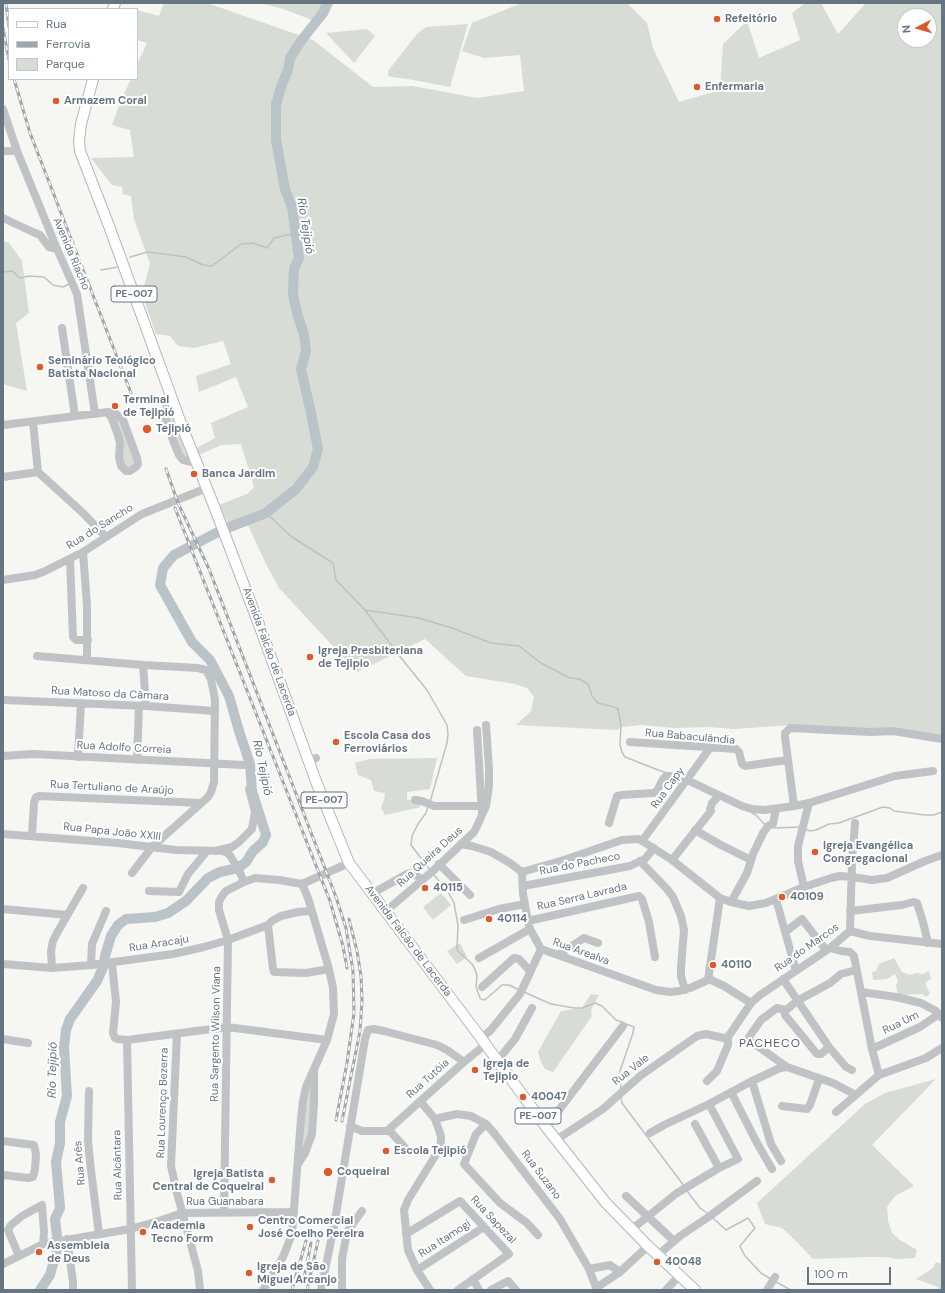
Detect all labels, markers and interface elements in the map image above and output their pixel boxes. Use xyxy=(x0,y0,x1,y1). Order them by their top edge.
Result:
legend xyxy=(8,8,138,80)
north arrow xyxy=(897,8,937,48)
place label: Refeitório xyxy=(725,12,777,26)
marker: Refeitório xyxy=(712,14,722,24)
text: Rua xyxy=(46,16,67,32)
text: N xyxy=(899,24,913,34)
text: Ferrovia xyxy=(46,36,90,52)
text: Parque xyxy=(46,56,85,72)
place label: Enfermaria xyxy=(705,80,764,94)
marker: Enfermaria xyxy=(692,82,702,92)
place label: Armazem Coral xyxy=(64,94,147,108)
marker: Armazem Coral xyxy=(51,96,61,106)
water label: Rio Tejipió xyxy=(293,197,317,255)
street label: Avenida Riacho xyxy=(50,216,92,292)
road number: PE-007 xyxy=(111,286,157,302)
place label: Seminário Teológico Batista Nacional xyxy=(48,354,156,380)
marker: Seminário Teológico Batista Nacional xyxy=(35,362,45,372)
place label: Terminal de Tejipió xyxy=(123,393,175,419)
marker: Terminal de Tejipió xyxy=(110,401,120,411)
place label: Tejipió xyxy=(156,422,191,436)
marker: Tejipió xyxy=(141,423,153,435)
place label: Banca Jardim xyxy=(202,467,275,481)
marker: Banca Jardim xyxy=(189,469,199,479)
street label: Rua do Sancho xyxy=(64,501,136,553)
street label: Avenida Falcão de Lacerda xyxy=(240,586,298,718)
place label: Igreja Presbiteriana de Tejipio xyxy=(318,644,423,670)
marker: Igreja Presbiteriana de Tejipio xyxy=(305,652,315,662)
street label: Rua Matoso da Câmara xyxy=(51,684,169,704)
street label: Rua Babaculândia xyxy=(645,726,735,748)
place label: Escola Casa dos Ferroviários xyxy=(344,729,431,755)
marker: Escola Casa dos Ferroviários xyxy=(331,737,341,747)
street label: Rua Adolfo Correia xyxy=(76,739,172,757)
water label: Rio Tejipió xyxy=(249,739,275,797)
street label: Rua Capy xyxy=(649,765,687,811)
street label: Rua Tertuliano de Araújo xyxy=(50,778,174,798)
road number: PE-007 xyxy=(301,792,347,808)
street label: Rua Papa João XXIII xyxy=(63,820,161,844)
street label: Rua Queira Deus xyxy=(394,824,466,890)
place label: Igreja Evangélica Congregacional xyxy=(823,839,913,865)
marker: Igreja Evangélica Congregacional xyxy=(810,847,820,857)
street label: Rua do Pacheco xyxy=(539,850,621,878)
street label: Rua Serra Lavrada xyxy=(536,880,628,914)
place label: 40115 xyxy=(433,881,463,895)
street label: Avenida Falcão de Lacerda xyxy=(362,883,454,999)
marker: 40115 xyxy=(420,883,430,893)
place label: 40109 xyxy=(790,890,824,904)
marker: 40109 xyxy=(777,892,787,902)
place label: 40114 xyxy=(497,912,527,926)
marker: 40114 xyxy=(484,914,494,924)
street label: Rua do Marcos xyxy=(772,921,842,975)
street label: Rua Aracaju xyxy=(128,933,190,955)
street label: Rua Arealva xyxy=(551,936,611,968)
place label: 40110 xyxy=(721,958,752,972)
marker: 40110 xyxy=(708,960,718,970)
street label: Rua Sargento Wilson Viana xyxy=(208,966,224,1102)
street label: Rua Um xyxy=(881,1009,921,1037)
district label: PACHECO xyxy=(739,1037,801,1051)
water label: Rio Tejipió xyxy=(45,1042,61,1098)
street label: Rua Lourenço Bezerra xyxy=(154,1048,172,1158)
street label: Rua Vale xyxy=(610,1052,652,1088)
street label: Rua Tutóia xyxy=(404,1056,452,1102)
place label: Igreja de Tejipio xyxy=(483,1057,529,1083)
marker: Igreja de Tejipio xyxy=(470,1065,480,1075)
place label: 40047 xyxy=(531,1090,567,1104)
marker: 40047 xyxy=(518,1092,528,1102)
road number: PE-007 xyxy=(515,1108,561,1124)
street label: Rua Alcântara xyxy=(111,1130,125,1200)
street label: Rua Arês xyxy=(71,1140,89,1186)
place label: Escola Tejipió xyxy=(394,1144,467,1158)
marker: Escola Tejipió xyxy=(381,1146,391,1156)
street label: Rua Suzano xyxy=(518,1148,564,1202)
place label: Coqueiral xyxy=(337,1165,389,1179)
marker: Coqueiral xyxy=(322,1166,334,1178)
place label: Igreja Batista Central de Coqueiral xyxy=(153,1167,264,1193)
marker: Igreja Batista Central de Coqueiral xyxy=(267,1175,277,1185)
street label: Rua Sapezal xyxy=(467,1193,519,1247)
street label: Rua Guanabara xyxy=(186,1195,264,1209)
place label: Centro Comercial José Coelho Pereira xyxy=(258,1214,364,1240)
street label: Rua Itamogi xyxy=(416,1217,474,1261)
place label: Academia Tecno Form xyxy=(151,1219,213,1245)
marker: Centro Comercial José Coelho Pereira xyxy=(245,1222,255,1232)
marker: Academia Tecno Form xyxy=(138,1227,148,1237)
place label: Assembleia de Deus xyxy=(47,1239,110,1265)
marker: Assembleia de Deus xyxy=(34,1247,44,1257)
place label: 40048 xyxy=(665,1255,702,1269)
marker: 40048 xyxy=(652,1257,662,1267)
scale bar xyxy=(809,1259,893,1285)
place label: Igreja de São Miguel Arcanjo xyxy=(257,1260,337,1286)
text: 100 m xyxy=(814,1266,848,1282)
marker: Igreja de São Miguel Arcanjo xyxy=(244,1268,254,1278)

